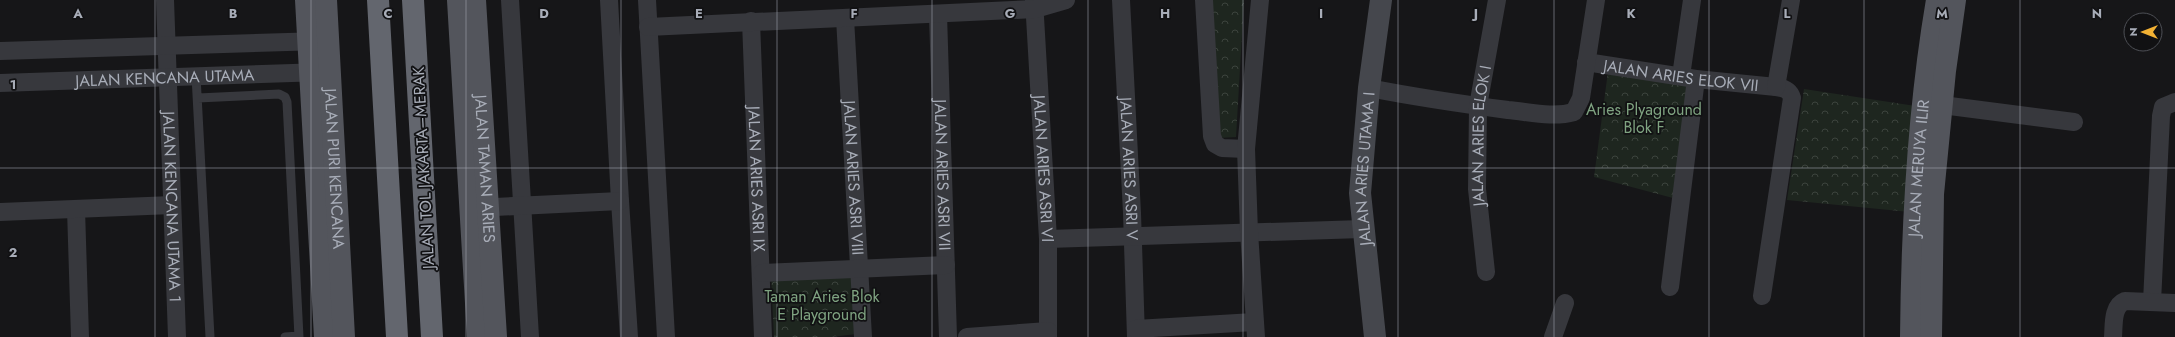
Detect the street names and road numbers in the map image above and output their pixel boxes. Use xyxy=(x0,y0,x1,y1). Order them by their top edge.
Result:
street label: JALAN ARIES ELOK VII xyxy=(1600,54,1760,97)
street label: JALAN KENCANA UTAMA xyxy=(73,63,255,92)
street label: JALAN ARIES ELOK I xyxy=(1466,63,1497,209)
street label: JALAN TOL JAKARTA–MERAK xyxy=(407,66,440,272)
street label: JALAN PURI KENCANA xyxy=(319,86,350,250)
street label: JALAN ARIES UTAMA I xyxy=(1349,91,1381,249)
street label: JALAN TAMAN ARIES xyxy=(469,92,501,244)
street label: JALAN ARIES ASRI VI xyxy=(1027,93,1059,242)
street label: JALAN ARIES ASRI V xyxy=(1114,95,1144,241)
street label: JALAN ARIES ASRI VII xyxy=(929,97,956,251)
street label: JALAN ARIES ASRI VIII xyxy=(838,98,869,256)
street label: JALAN MERUYA ILIR xyxy=(1902,99,1935,239)
street label: JALAN ARIES ASRI IX xyxy=(742,104,771,252)
street label: JALAN KENCANA UTAMA 1 xyxy=(157,109,187,303)

